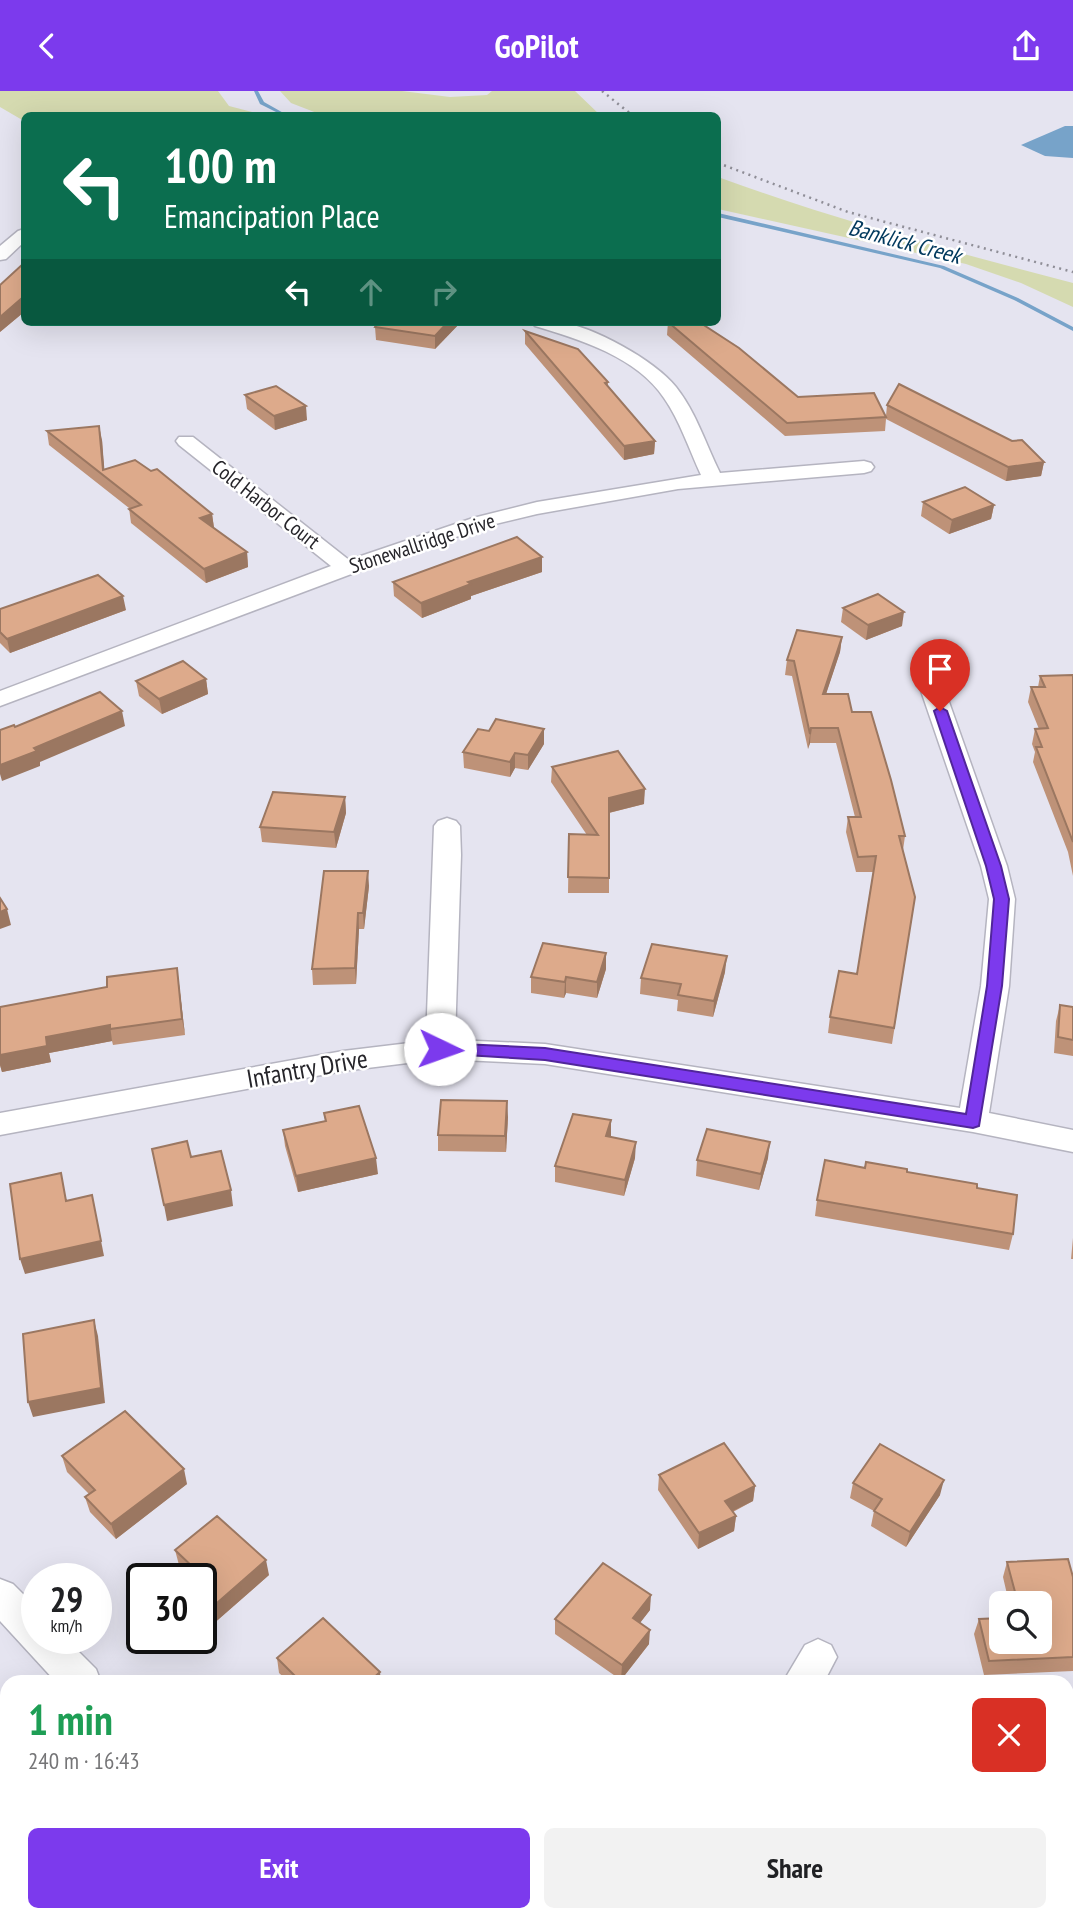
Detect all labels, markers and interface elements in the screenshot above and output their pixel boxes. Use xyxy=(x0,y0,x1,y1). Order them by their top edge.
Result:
text: GoPilot xyxy=(494,25,579,67)
icon: back xyxy=(28,27,66,65)
icon: share xyxy=(1007,27,1045,65)
text: 100 m xyxy=(164,133,277,197)
icon: left xyxy=(49,140,140,231)
text: Emancipation Place xyxy=(164,195,380,237)
water label: Banklick Creek xyxy=(846,212,967,271)
icon: left xyxy=(279,273,317,311)
icon: ahead xyxy=(352,273,390,311)
icon: right xyxy=(425,273,463,311)
street label: Cold Harbor Court xyxy=(207,453,326,555)
street label: Stonewallridge Drive xyxy=(346,507,498,579)
pin xyxy=(910,639,970,711)
icon: arrive xyxy=(921,650,959,688)
position arrow xyxy=(403,1012,477,1086)
street label: Infantry Drive xyxy=(244,1041,370,1095)
speed limit sign: 30 xyxy=(126,1563,217,1654)
text: 29 xyxy=(50,1576,83,1622)
map controls xyxy=(989,1591,1052,1654)
button: search xyxy=(989,1591,1052,1654)
text: km/h xyxy=(51,1614,82,1637)
text: 1 min xyxy=(28,1692,113,1747)
button: close xyxy=(972,1698,1046,1772)
text: 240 m · 16:43 xyxy=(28,1746,140,1775)
button: Exit xyxy=(28,1828,530,1908)
button: Share xyxy=(544,1828,1046,1908)

